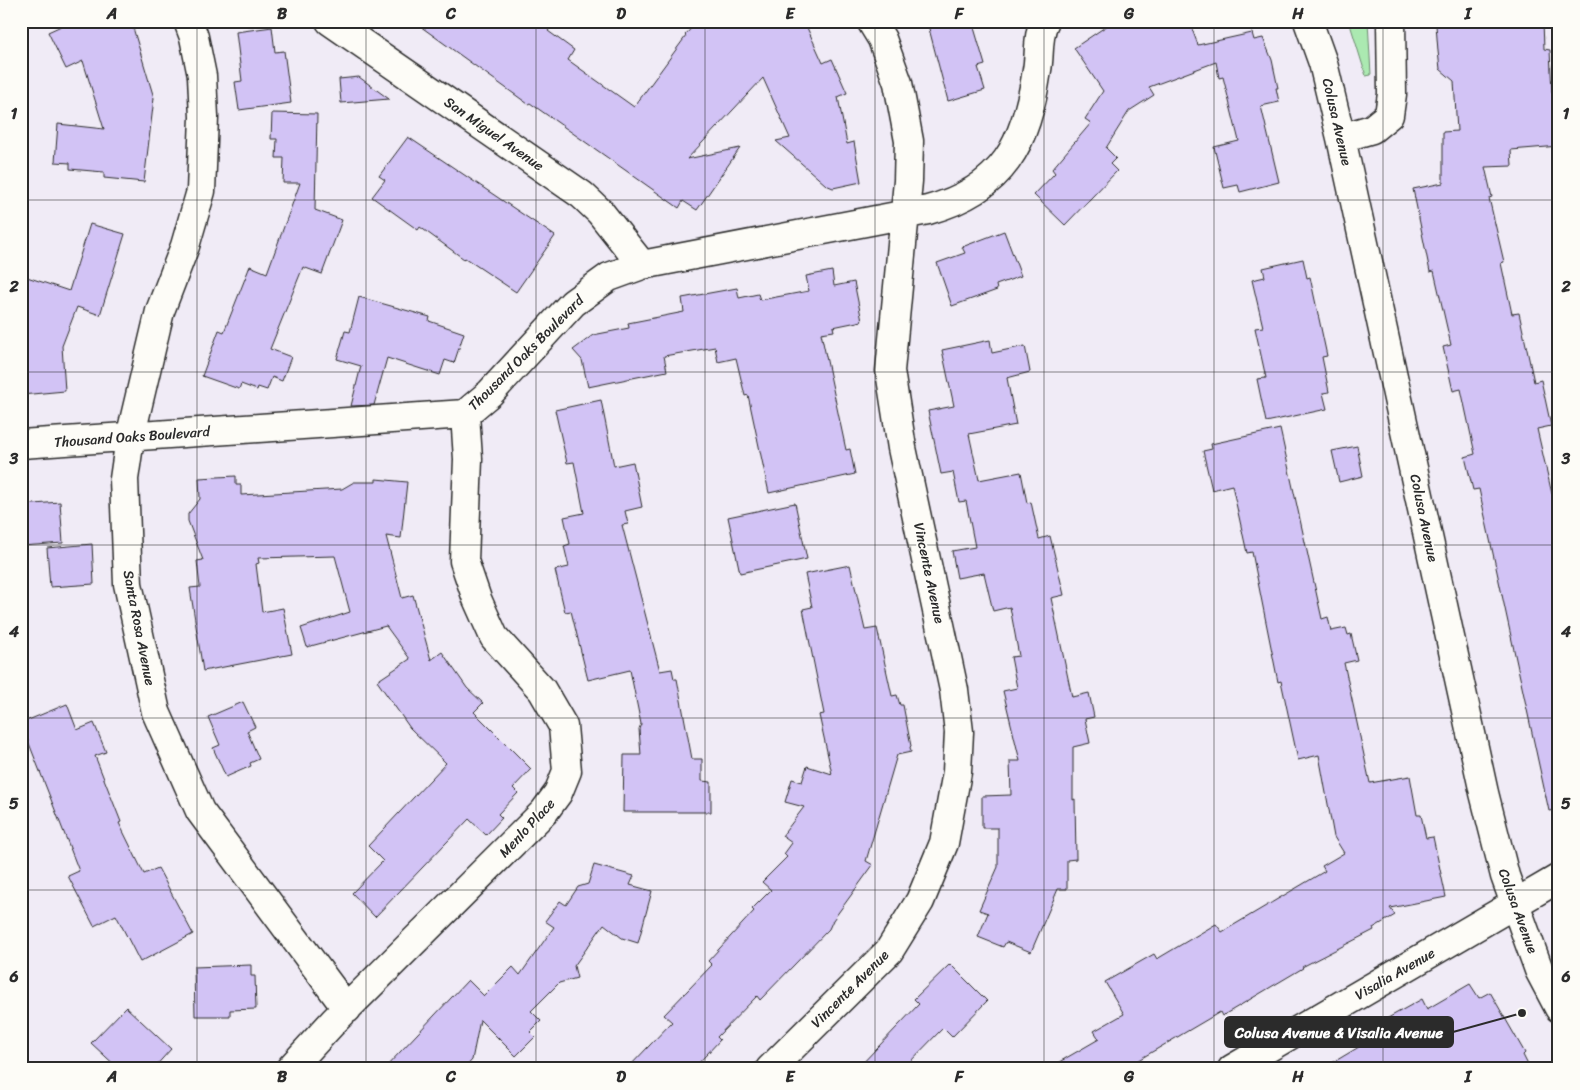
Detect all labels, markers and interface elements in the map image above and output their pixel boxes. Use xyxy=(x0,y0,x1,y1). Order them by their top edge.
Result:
text: A xyxy=(106,0,117,28)
text: B xyxy=(277,0,288,28)
text: C xyxy=(445,0,457,28)
text: D xyxy=(616,0,626,28)
text: E xyxy=(786,0,796,28)
text: F xyxy=(954,0,965,28)
text: G xyxy=(1123,0,1135,28)
text: H xyxy=(1291,0,1304,28)
text: I xyxy=(1464,0,1473,28)
street label: Colusa Avenue xyxy=(1315,76,1359,168)
street label: San Miguel Avenue xyxy=(439,90,549,178)
text: 1 xyxy=(11,99,18,128)
text: 1 xyxy=(1563,99,1570,128)
text: 2 xyxy=(8,272,19,301)
text: 2 xyxy=(1560,272,1571,301)
street label: Thousand Oaks Boulevard xyxy=(462,288,591,417)
street label: Thousand Oaks Boulevard xyxy=(53,419,212,455)
text: 3 xyxy=(9,444,19,473)
text: 3 xyxy=(1561,444,1571,473)
street label: Colusa Avenue xyxy=(1403,472,1446,564)
street label: Vincente Avenue xyxy=(906,520,952,626)
street label: Santa Rosa Avenue xyxy=(116,568,162,688)
text: 4 xyxy=(8,617,19,646)
text: 4 xyxy=(1560,617,1571,646)
text: 5 xyxy=(9,789,19,818)
text: 5 xyxy=(1561,789,1571,818)
street label: Menlo Place xyxy=(493,792,561,864)
street label: Colusa Avenue xyxy=(1491,865,1545,957)
street label: Visalia Avenue xyxy=(1350,941,1440,1007)
street label: Vincente Avenue xyxy=(805,944,895,1034)
text: 6 xyxy=(8,962,19,991)
text: 6 xyxy=(1560,962,1571,991)
callout: Colusa Avenue & Visalia Avenue xyxy=(1225,1017,1453,1047)
text: Colusa Avenue & Visalia Avenue xyxy=(1234,1020,1444,1046)
text: A xyxy=(106,1062,117,1090)
text: B xyxy=(277,1062,288,1090)
text: C xyxy=(445,1062,457,1090)
text: D xyxy=(616,1062,626,1090)
text: E xyxy=(786,1062,796,1090)
text: F xyxy=(954,1062,965,1090)
text: G xyxy=(1123,1062,1135,1090)
text: H xyxy=(1291,1062,1304,1090)
text: I xyxy=(1464,1062,1473,1090)

